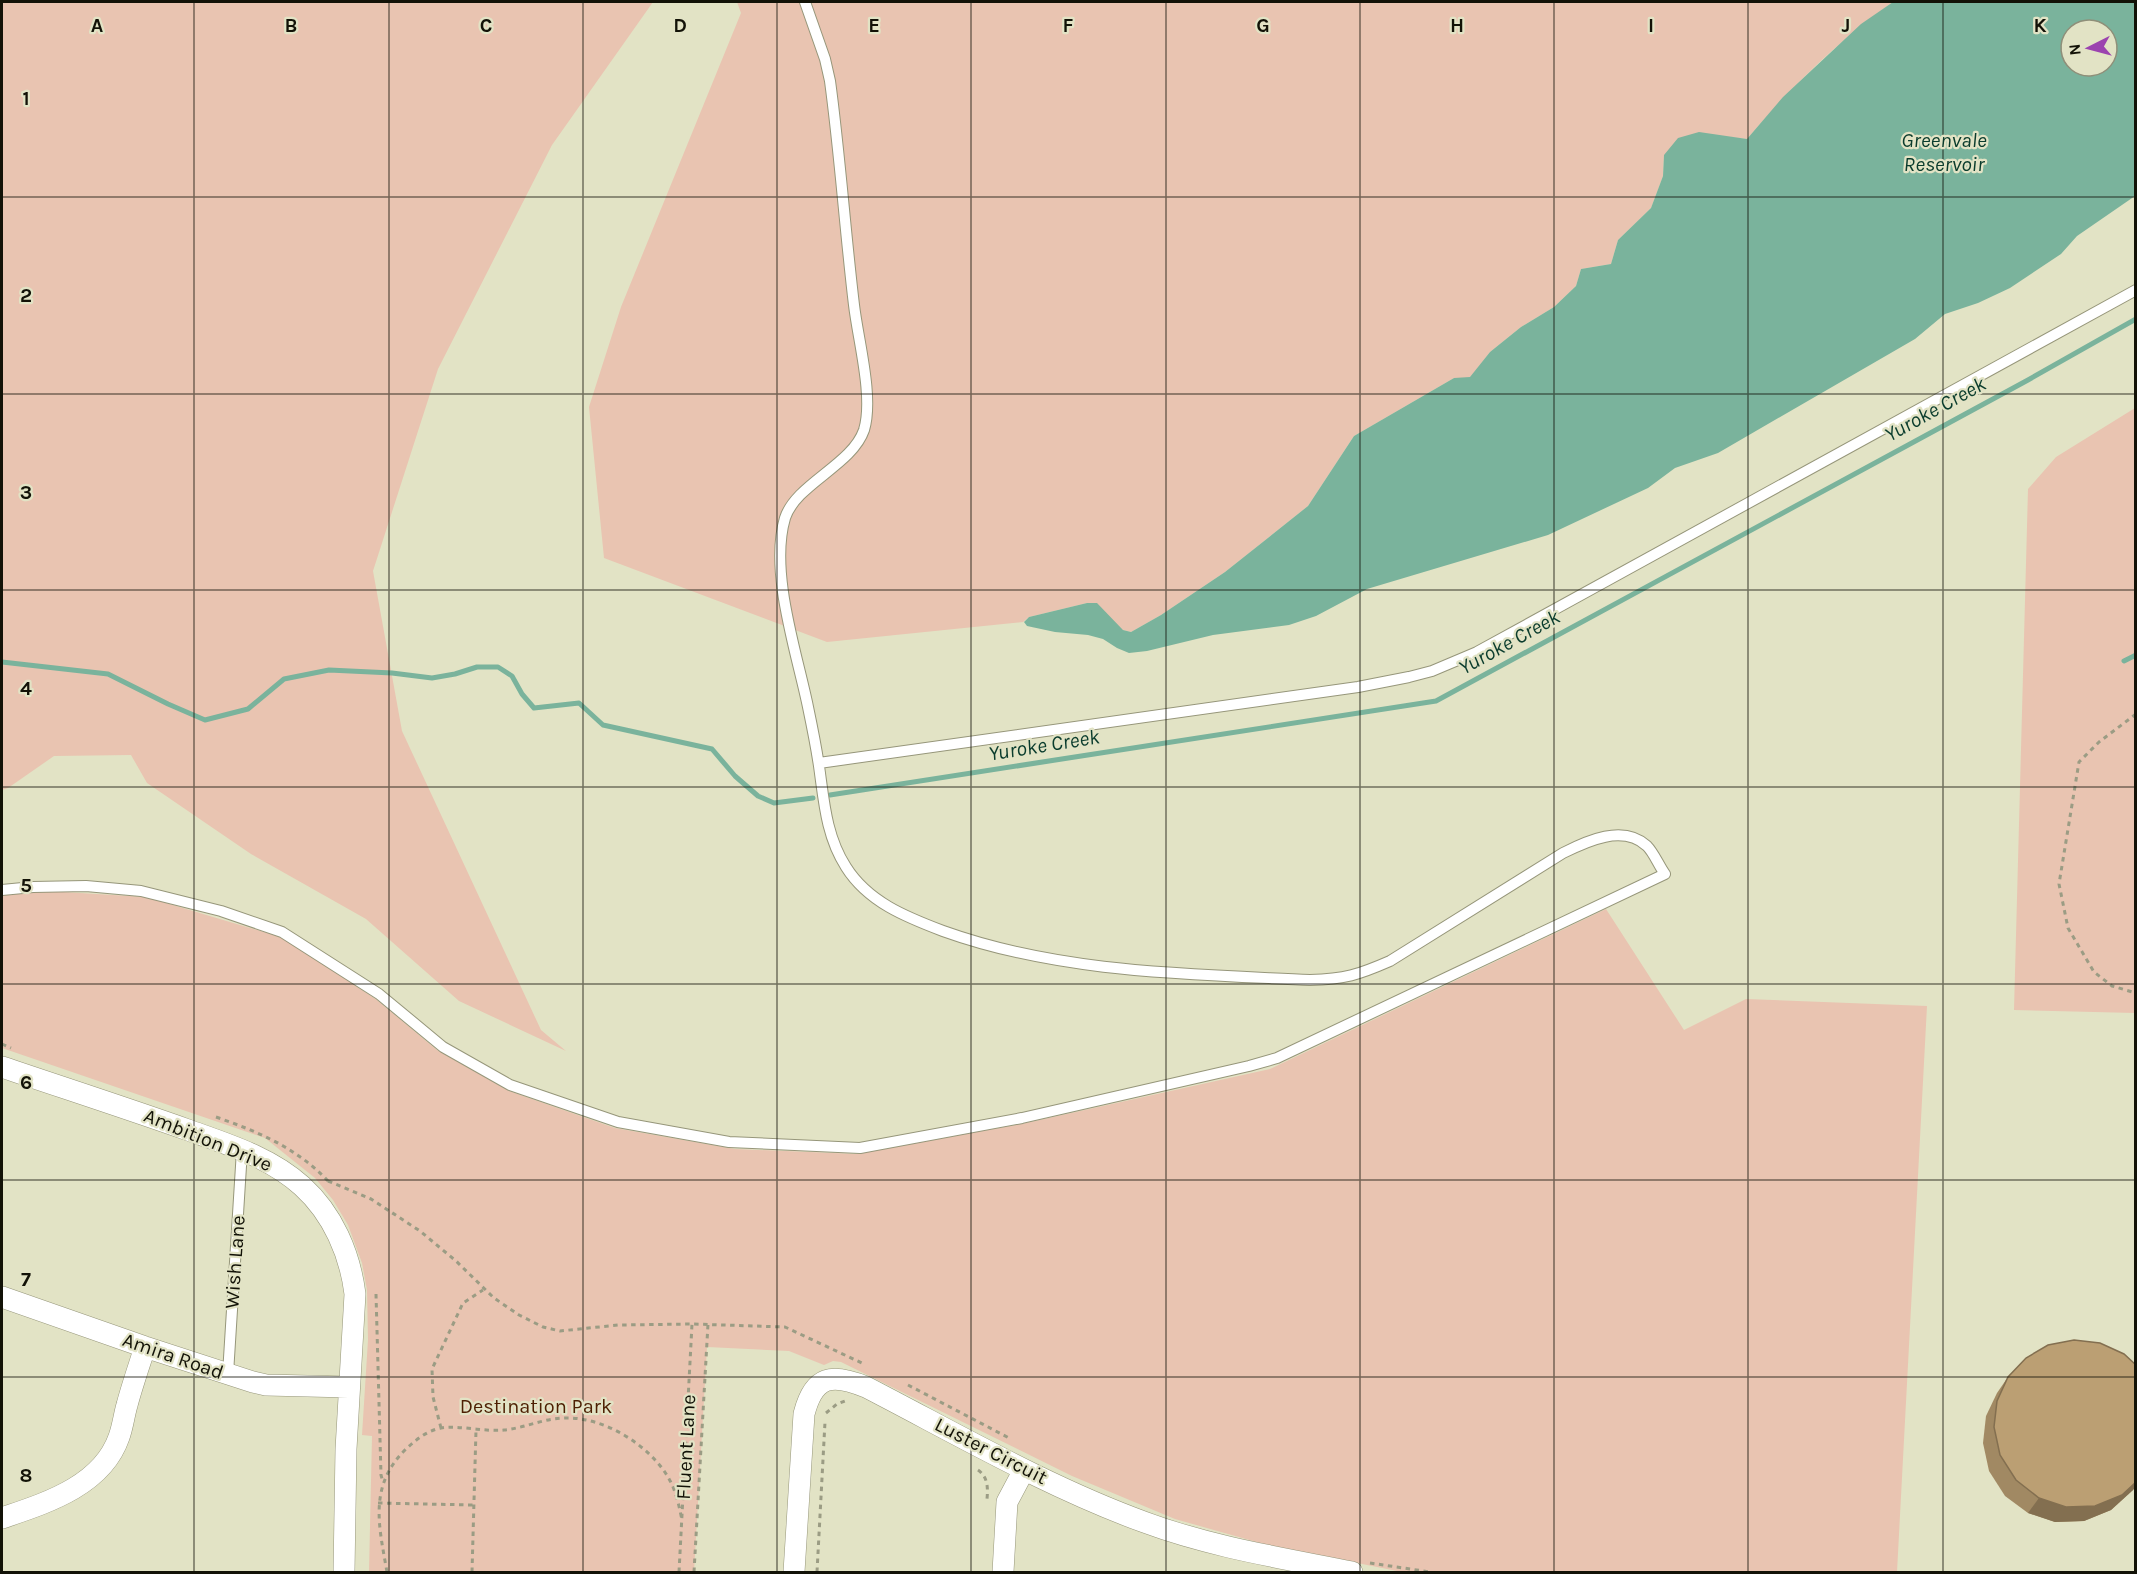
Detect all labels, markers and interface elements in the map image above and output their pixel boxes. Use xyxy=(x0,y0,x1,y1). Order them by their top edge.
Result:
text: A xyxy=(91,14,104,37)
text: B xyxy=(285,14,297,37)
text: C xyxy=(480,14,492,37)
text: D xyxy=(673,14,687,37)
text: E xyxy=(868,14,880,37)
text: F xyxy=(1063,14,1074,37)
text: G xyxy=(1256,14,1270,37)
text: H xyxy=(1450,14,1464,37)
text: I xyxy=(1648,14,1654,37)
text: J xyxy=(1842,14,1850,37)
text: K xyxy=(2033,14,2047,37)
north arrow xyxy=(2059,18,2119,78)
text: N xyxy=(2065,43,2085,56)
text: 1 xyxy=(22,87,30,110)
water label: Greenvale Reservoir xyxy=(1901,128,1987,176)
text: 2 xyxy=(20,284,32,307)
water label: Yuroke Creek xyxy=(1880,371,1990,447)
text: 3 xyxy=(20,481,32,504)
water label: Yuroke Creek xyxy=(1454,604,1564,680)
text: 4 xyxy=(20,677,32,700)
water label: Yuroke Creek xyxy=(987,724,1101,766)
text: 5 xyxy=(20,874,32,897)
text: 6 xyxy=(20,1071,32,1094)
street label: Ambition Drive xyxy=(141,1104,275,1176)
street label: Wish Lane xyxy=(220,1214,250,1310)
text: 7 xyxy=(21,1268,31,1291)
street label: Amira Road xyxy=(120,1328,226,1384)
street label: Fluent Lane xyxy=(672,1394,700,1500)
park label: Destination Park xyxy=(460,1395,612,1418)
street label: Luster Circuit xyxy=(931,1413,1051,1489)
text: 8 xyxy=(20,1464,32,1487)

